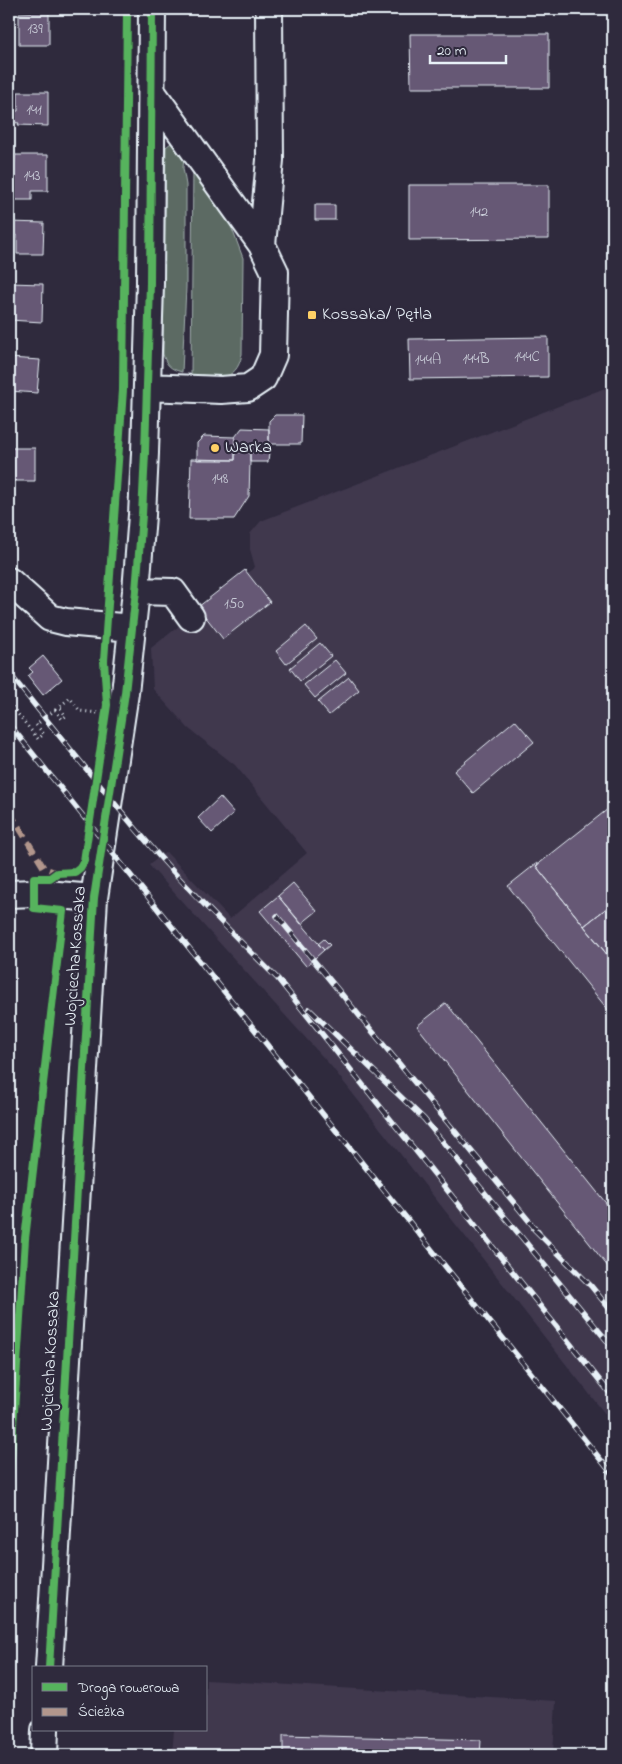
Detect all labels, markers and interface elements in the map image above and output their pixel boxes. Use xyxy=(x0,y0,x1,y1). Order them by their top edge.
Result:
house number: 139 xyxy=(27,18,43,40)
scale bar xyxy=(430,32,506,64)
text: 20 m xyxy=(437,40,467,62)
house number: 141 xyxy=(26,99,42,121)
house number: 143 xyxy=(23,165,41,187)
house number: 142 xyxy=(470,201,489,223)
place label: Kossaka/ Pętla xyxy=(322,302,432,328)
marker: Kossaka/ Pętla xyxy=(306,309,318,321)
house number: 144C xyxy=(514,346,540,368)
house number: 144B xyxy=(462,348,490,370)
house number: 144A xyxy=(415,349,441,371)
place label: Warka xyxy=(225,435,272,461)
marker: Warka xyxy=(209,442,221,454)
house number: 148 xyxy=(212,468,229,490)
house number: 150 xyxy=(224,593,244,615)
street label: Wojciecha Kossaka xyxy=(58,885,94,1027)
street label: Wojciecha Kossaka xyxy=(34,1290,68,1432)
legend xyxy=(32,1666,208,1732)
text: Droga rowerowa xyxy=(77,1677,179,1700)
text: Ścieżka xyxy=(78,1701,125,1723)

